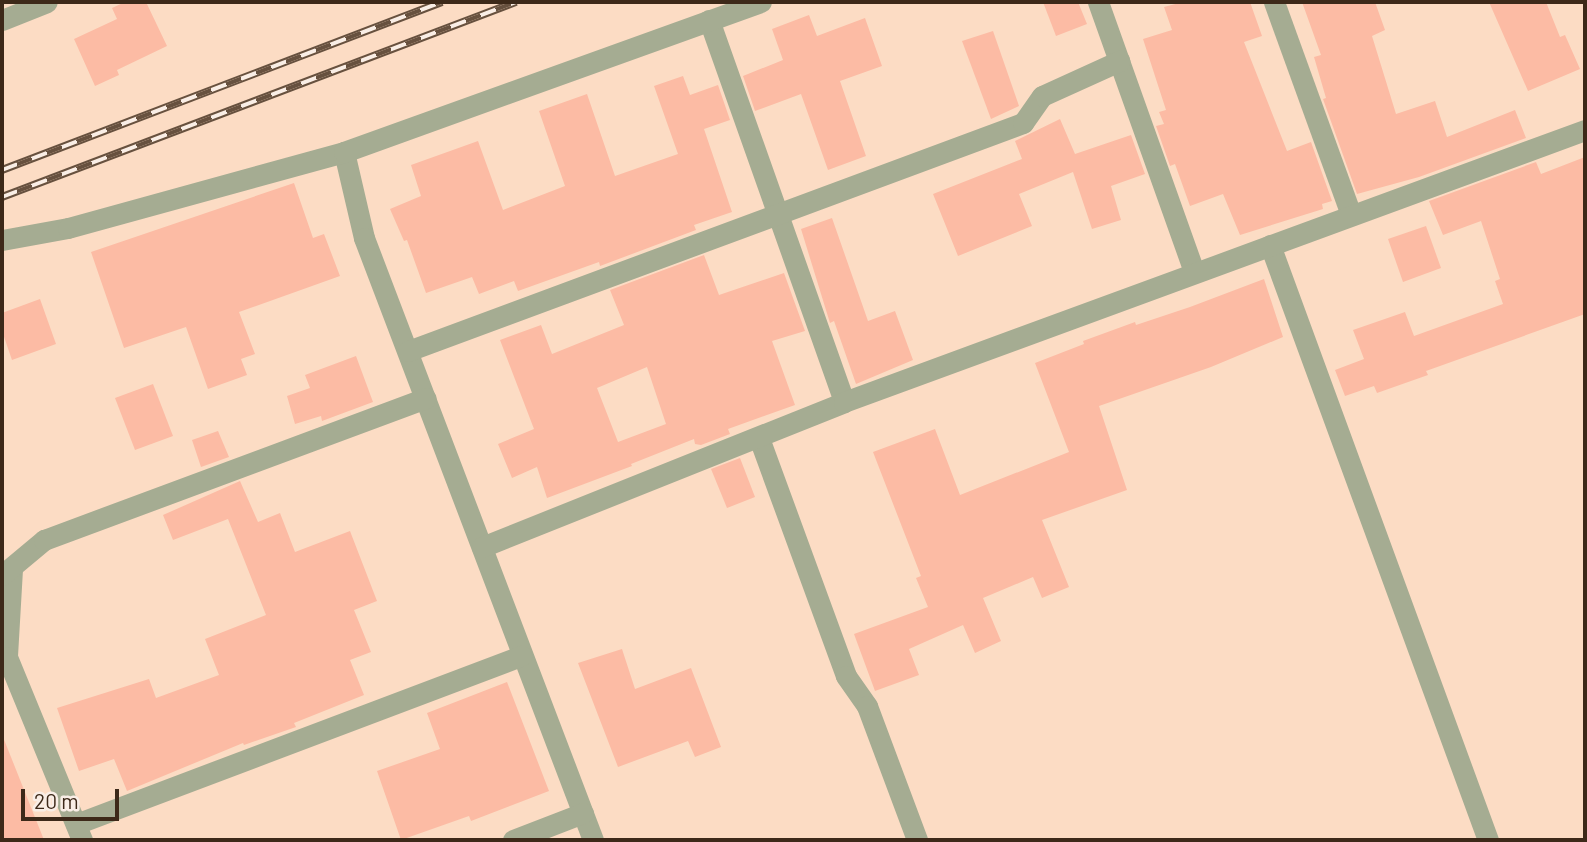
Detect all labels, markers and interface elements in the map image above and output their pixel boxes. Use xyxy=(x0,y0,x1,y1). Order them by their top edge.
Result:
scale bar xyxy=(24,776,122,820)
text: 20 m xyxy=(34,788,79,813)

